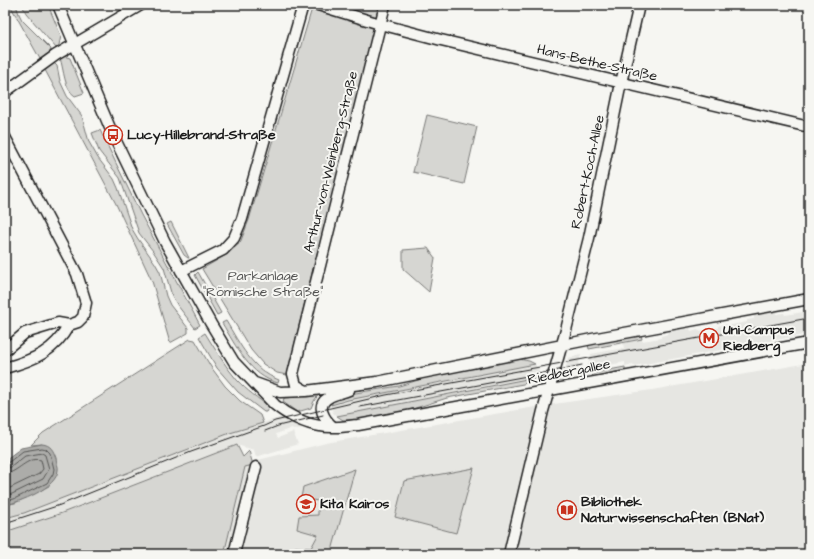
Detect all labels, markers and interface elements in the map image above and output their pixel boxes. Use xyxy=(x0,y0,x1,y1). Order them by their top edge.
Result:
street label: Hans-Bethe-Straße xyxy=(535,39,660,87)
street label: Arthur-von-Weinberg-Straße xyxy=(299,69,363,255)
street label: Robert-Koch-Allee xyxy=(566,113,610,231)
bus stop icon: Lucy-Hillebrand-Straße xyxy=(102,124,124,146)
place label: Lucy-Hillebrand-Straße xyxy=(127,125,276,145)
park label: Parkanlage "Römische Straße" xyxy=(203,266,323,302)
place label: Uni-Campus Riedberg xyxy=(723,320,794,357)
metro station icon: Uni-Campus Riedberg xyxy=(698,327,720,349)
street label: Riedbergallee xyxy=(526,354,613,390)
place label: Bibliothek Naturwissenschaften (BNat) xyxy=(581,492,764,528)
school or university icon: Kita Kairos xyxy=(295,493,317,515)
place label: Kita Kairos xyxy=(320,494,389,514)
library icon: Bibliothek Naturwissenschaften (BNat) xyxy=(556,499,578,521)

